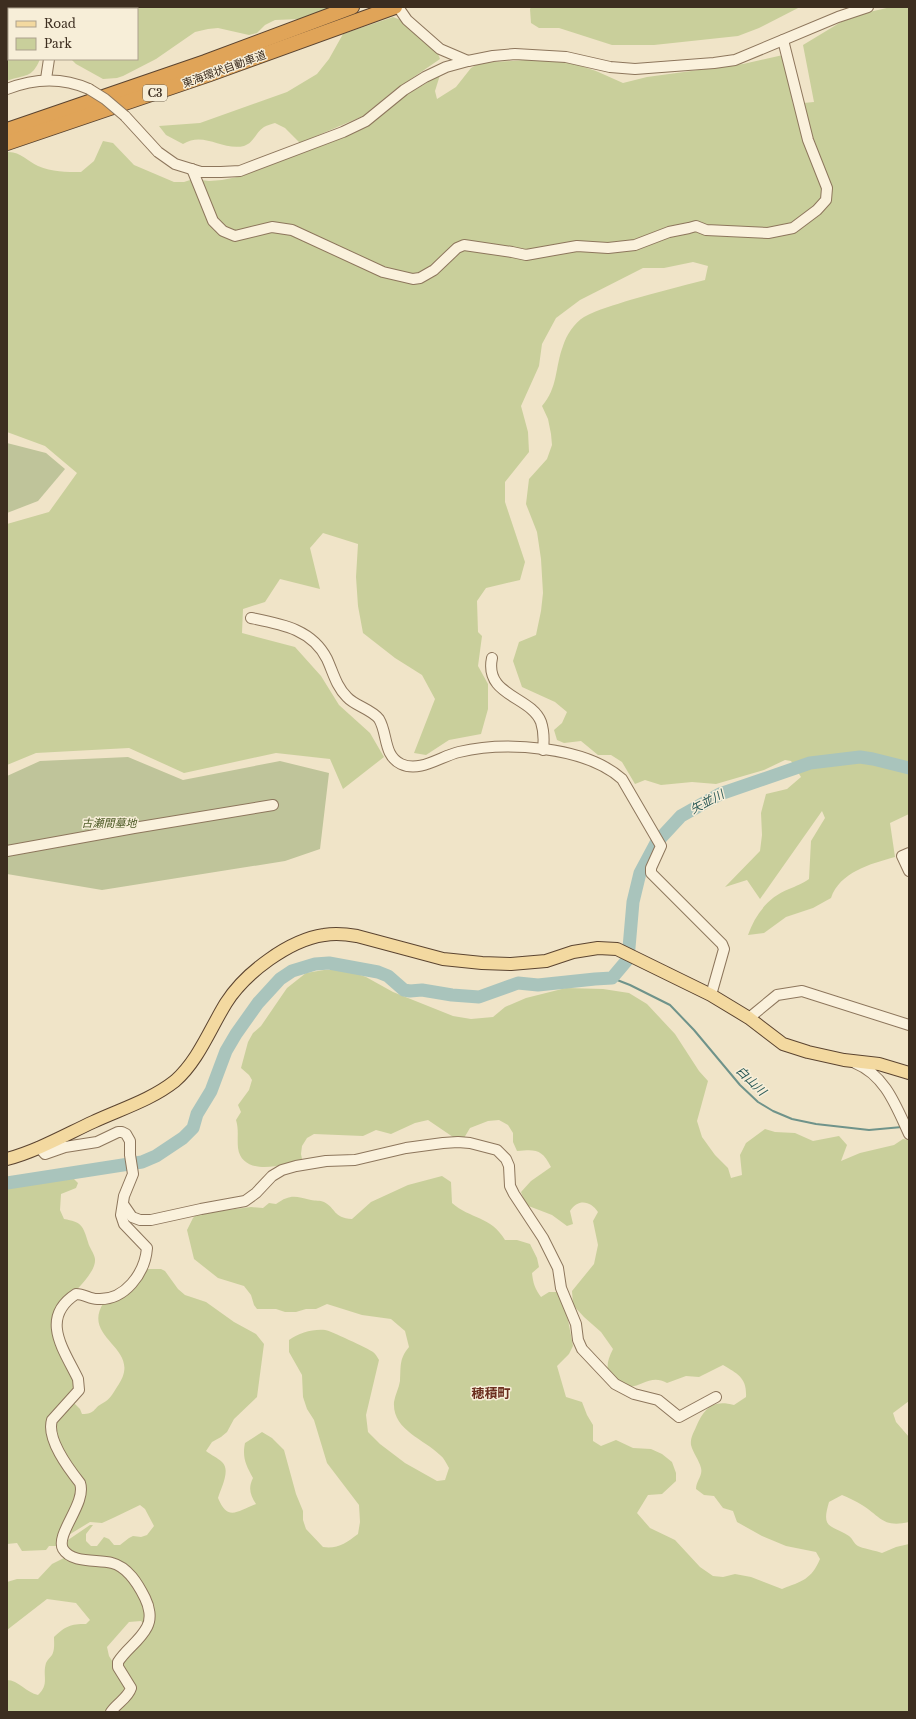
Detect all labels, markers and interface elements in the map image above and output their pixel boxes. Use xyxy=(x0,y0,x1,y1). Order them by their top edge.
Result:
legend xyxy=(8,8,138,60)
text: Road xyxy=(44,16,76,31)
text: Park xyxy=(44,36,72,51)
street label: 東海環状自動車道 xyxy=(180,47,268,91)
road number: C3 xyxy=(143,85,167,101)
water label: 矢並川 xyxy=(687,786,728,817)
park label: 古瀬間墓地 xyxy=(82,816,137,830)
water label: 白山川 xyxy=(733,1063,771,1100)
district label: 穂積町 xyxy=(471,1385,511,1402)

